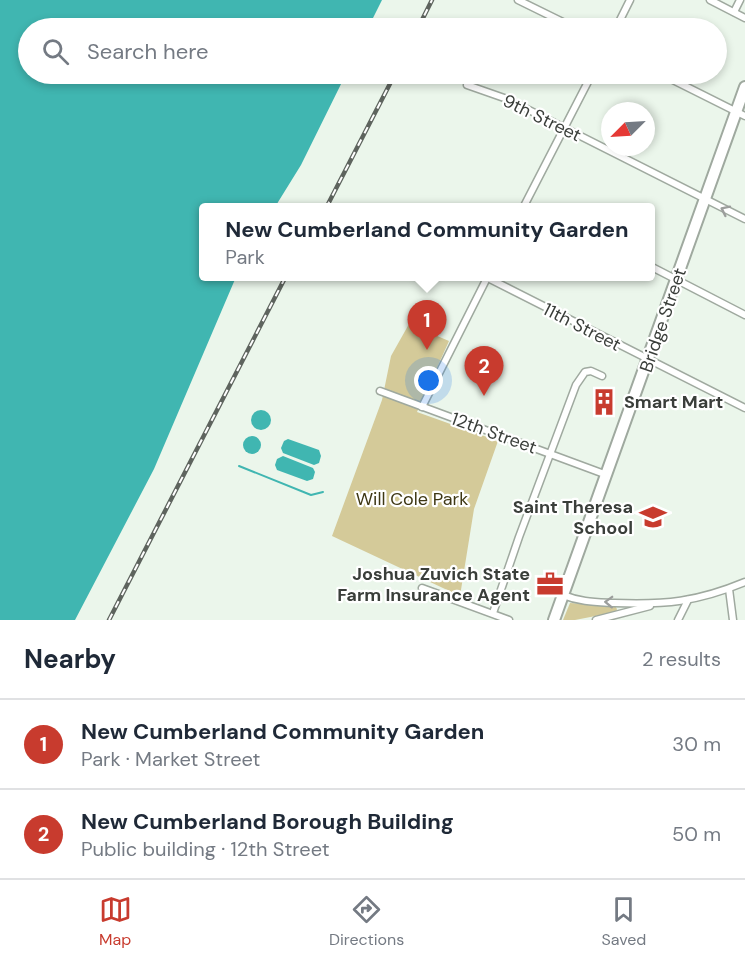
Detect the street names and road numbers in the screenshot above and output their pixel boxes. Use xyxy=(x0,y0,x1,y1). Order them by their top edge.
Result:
street label: 9th Street xyxy=(499,89,585,147)
street label: Bridge Street xyxy=(634,265,692,375)
street label: 11th Street xyxy=(539,297,625,357)
street label: 12th Street xyxy=(448,406,540,460)

